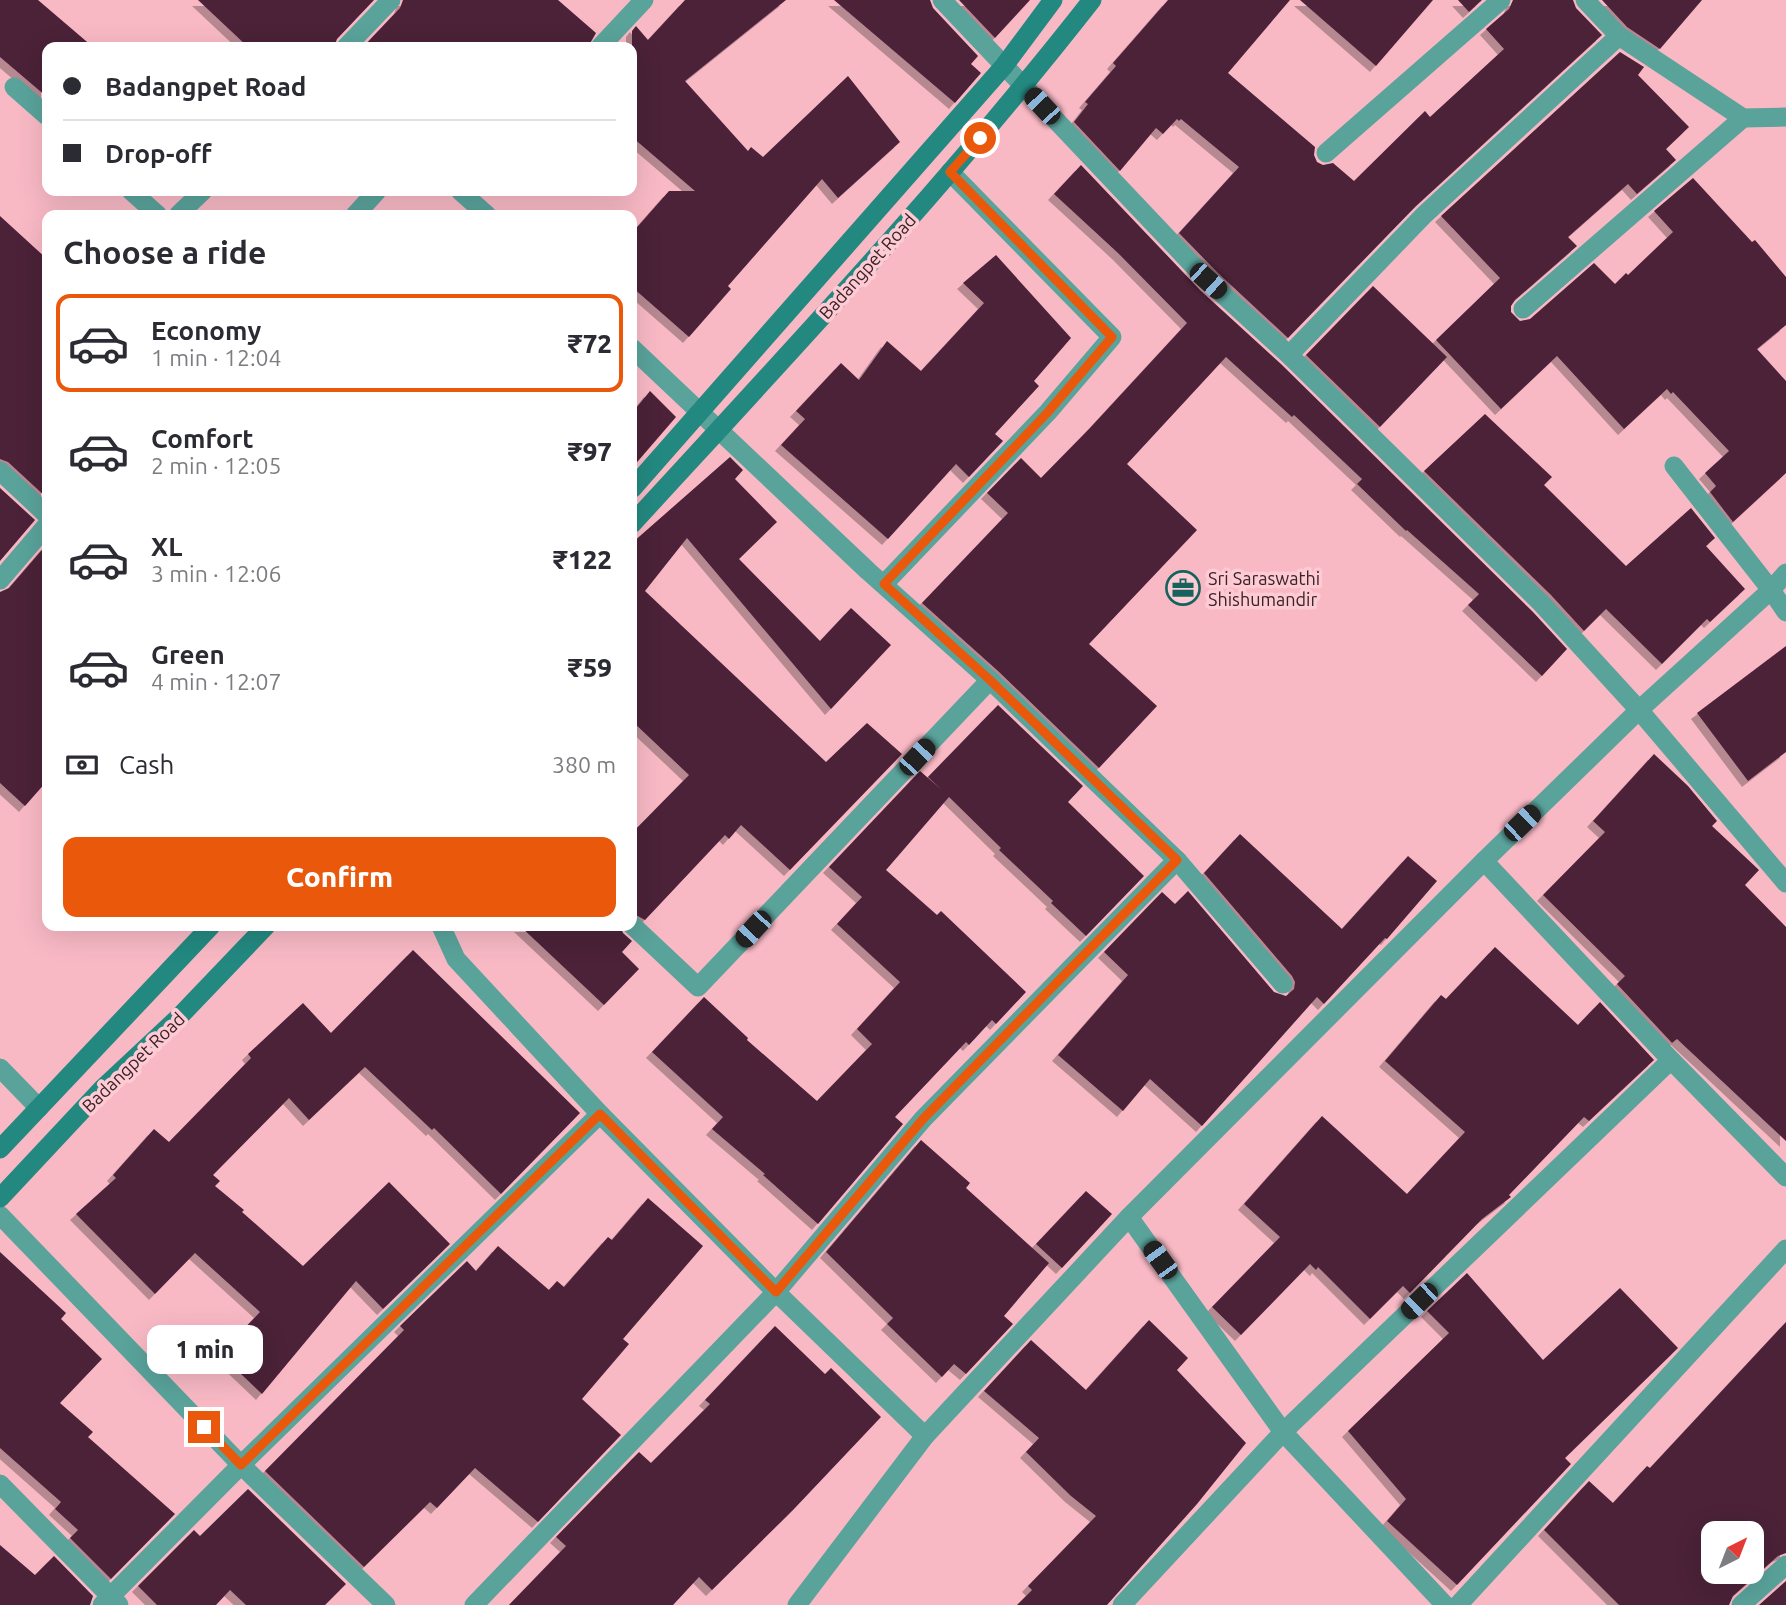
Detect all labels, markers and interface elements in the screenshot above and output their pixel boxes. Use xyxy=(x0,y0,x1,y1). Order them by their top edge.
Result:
text: Badangpet Road xyxy=(105,72,306,101)
car xyxy=(1020,83,1065,129)
route start xyxy=(964,122,996,154)
text: Drop-off xyxy=(105,139,212,168)
street label: Badangpet Road xyxy=(815,209,919,323)
text: Choose a ride xyxy=(63,234,266,270)
car xyxy=(1186,259,1231,303)
icon: car xyxy=(67,312,130,375)
text: Economy xyxy=(151,316,261,345)
text: ₹72 xyxy=(568,329,612,358)
text: 1 min · 12:04 xyxy=(151,345,282,370)
icon: car xyxy=(67,420,130,483)
text: Comfort xyxy=(151,424,254,453)
text: ₹97 xyxy=(568,437,612,466)
text: 2 min · 12:05 xyxy=(151,453,282,478)
icon: car xyxy=(67,528,130,591)
text: XL xyxy=(151,532,182,561)
text: ₹122 xyxy=(553,545,612,574)
text: 3 min · 12:06 xyxy=(151,561,282,586)
place label: Sri Saraswathi Shishumandir xyxy=(1208,568,1320,609)
office icon: Sri Saraswathi Shishumandir xyxy=(1164,569,1202,607)
icon: car xyxy=(67,636,130,699)
text: Green xyxy=(151,640,225,669)
text: ₹59 xyxy=(568,653,612,682)
text: 4 min · 12:07 xyxy=(151,669,282,694)
car xyxy=(895,734,940,780)
icon: cash xyxy=(63,746,101,784)
text: Cash xyxy=(119,750,174,779)
text: 380 m xyxy=(552,752,616,777)
car xyxy=(1500,801,1545,845)
button: Confirm xyxy=(63,837,616,917)
car xyxy=(731,906,776,952)
street label: Badangpet Road xyxy=(78,1008,188,1116)
car xyxy=(1140,1237,1181,1283)
car xyxy=(1397,1279,1442,1323)
callout: 1 min xyxy=(146,1326,262,1374)
text: 1 min xyxy=(176,1337,234,1362)
route end xyxy=(188,1411,220,1443)
north arrow xyxy=(1701,1521,1764,1584)
map controls xyxy=(1701,1521,1764,1584)

